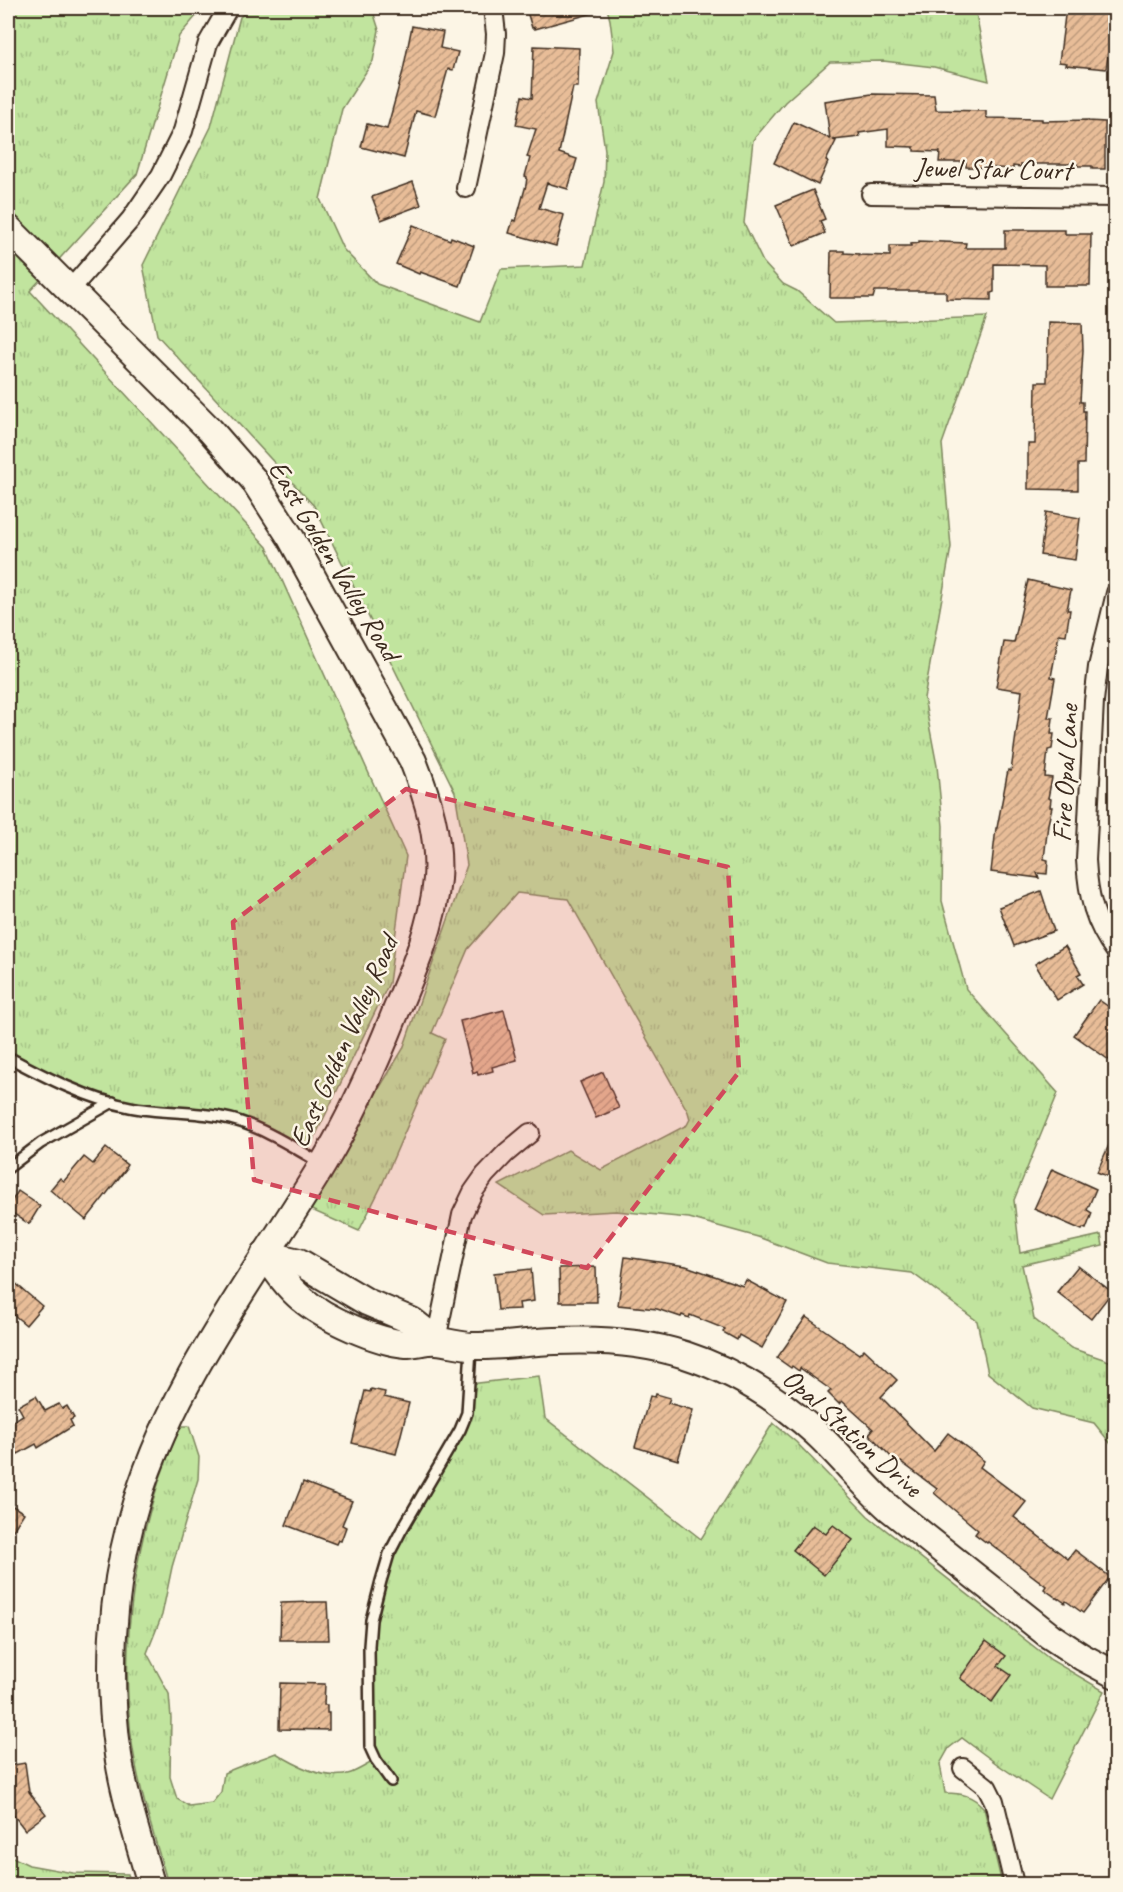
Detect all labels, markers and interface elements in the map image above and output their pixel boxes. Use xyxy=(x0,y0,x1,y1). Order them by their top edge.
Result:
street label: Jewel Star Court xyxy=(912,150,1075,187)
street label: East Golden Valley Road xyxy=(261,454,410,670)
street label: Fire Opal Lane xyxy=(1043,702,1086,843)
street label: East Golden Valley Road xyxy=(281,926,407,1152)
street label: Opal Station Drive xyxy=(775,1360,931,1506)

